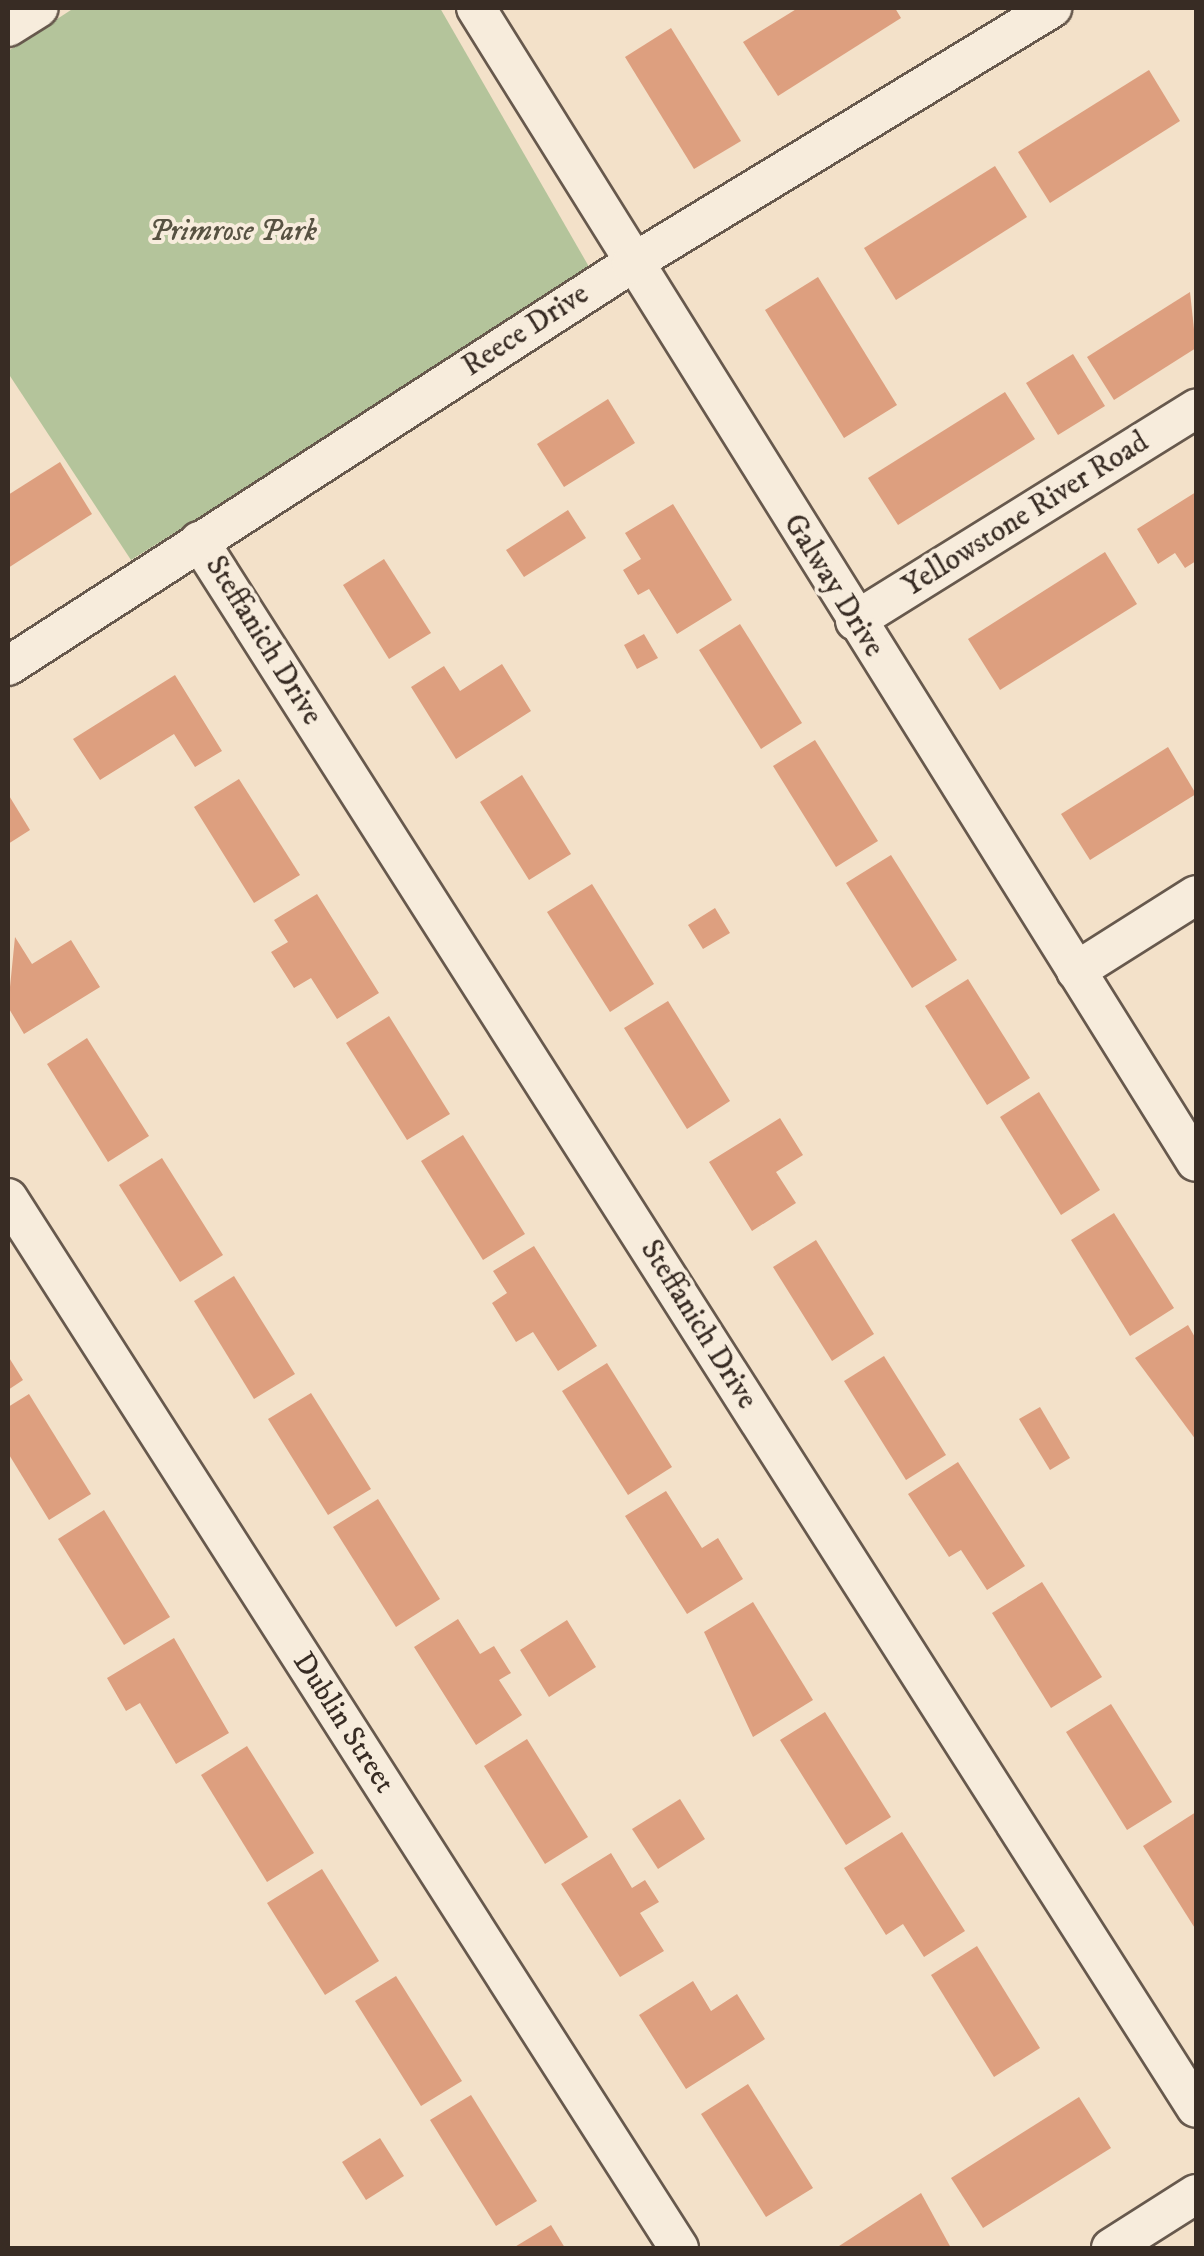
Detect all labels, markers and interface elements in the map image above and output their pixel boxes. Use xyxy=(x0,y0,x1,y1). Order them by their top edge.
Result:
park label: Primrose Park xyxy=(149,214,317,250)
street label: Reece Drive xyxy=(456,277,596,385)
street label: Yellowstone River Road xyxy=(897,425,1155,605)
street label: Galway Drive xyxy=(775,508,891,664)
street label: Steffanich Drive xyxy=(197,550,329,732)
street label: Steffanich Drive xyxy=(632,1234,764,1416)
street label: Dublin Street xyxy=(284,1646,402,1800)

